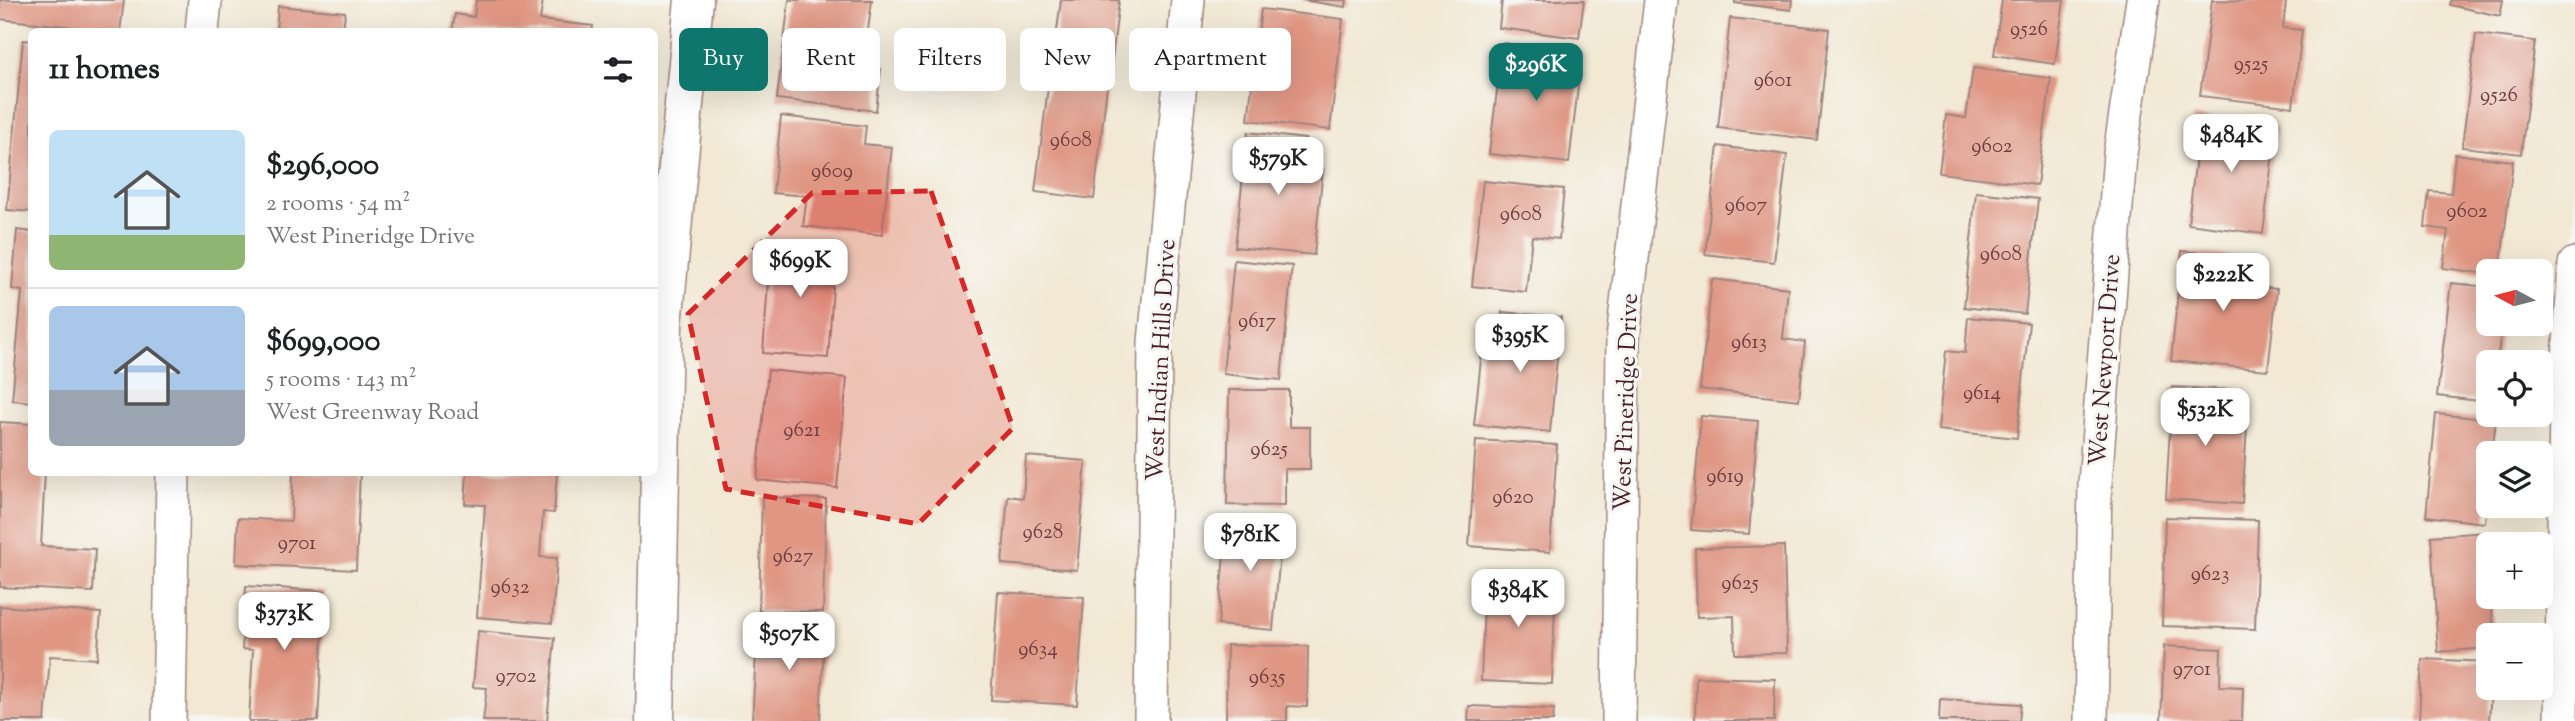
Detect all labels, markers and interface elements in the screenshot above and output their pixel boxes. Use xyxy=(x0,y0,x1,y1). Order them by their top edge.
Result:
house number: 9526 xyxy=(2010,15,2048,45)
chip: Buy xyxy=(679,28,768,91)
chip: Rent xyxy=(782,28,880,91)
chip: Filters xyxy=(894,28,1006,91)
chip: New xyxy=(1020,28,1115,91)
chip: Apartment xyxy=(1129,28,1291,91)
pin: $296K xyxy=(1487,43,1585,103)
text: 11 homes xyxy=(49,49,160,92)
text: $296K xyxy=(1505,49,1567,82)
house number: 9525 xyxy=(2234,50,2268,80)
icon: filters xyxy=(599,51,637,89)
house number: 9601 xyxy=(1754,66,1792,96)
house number: 9526 xyxy=(2480,81,2518,111)
pin: $484K xyxy=(2182,114,2280,174)
text: $484K xyxy=(2199,120,2263,153)
house number: 9608 xyxy=(1050,126,1092,156)
house number: 9602 xyxy=(1971,132,2013,162)
pin: $579K xyxy=(1229,138,1327,197)
text: $579K xyxy=(1248,143,1308,176)
text: $296,000 xyxy=(266,145,379,188)
house number: 9609 xyxy=(811,157,853,187)
icon: home xyxy=(105,158,189,242)
text: 2 rooms · 54 m² xyxy=(266,188,410,221)
house number: 9607 xyxy=(1725,191,1768,221)
house number: 9602 xyxy=(2446,197,2488,227)
house number: 9608 xyxy=(1500,200,1542,230)
text: West Pineridge Drive xyxy=(266,221,475,254)
street label: West Indian Hills Drive xyxy=(1139,238,1185,482)
pin: $699K xyxy=(751,240,849,299)
house number: 9608 xyxy=(1980,240,2022,270)
text: $699K xyxy=(769,245,831,278)
street label: West Newport Drive xyxy=(2082,253,2130,467)
pin: $222K xyxy=(2174,254,2272,313)
text: $222K xyxy=(2192,259,2254,292)
north arrow xyxy=(2476,259,2553,336)
map controls xyxy=(2476,259,2553,700)
street label: West Pineridge Drive xyxy=(1606,293,1648,512)
house number: 9617 xyxy=(1238,307,1277,337)
pin: $395K xyxy=(1471,314,1569,374)
text: $395K xyxy=(1491,320,1549,353)
text: $699,000 xyxy=(266,321,380,364)
house number: 9613 xyxy=(1731,328,1767,358)
icon: home xyxy=(105,334,189,418)
button: locate xyxy=(2476,350,2553,427)
text: 5 rooms · 143 m² xyxy=(266,364,417,397)
house number: 9614 xyxy=(1963,379,2001,409)
pin: $532K xyxy=(2156,388,2254,448)
text: $532K xyxy=(2177,394,2233,427)
text: West Greenway Road xyxy=(266,397,479,430)
house number: 9621 xyxy=(783,416,821,446)
house number: 9625 xyxy=(1250,435,1288,465)
button: layers xyxy=(2476,441,2553,518)
house number: 9619 xyxy=(1706,462,1744,492)
house number: 9620 xyxy=(1492,483,1534,513)
pin: $781K xyxy=(1201,514,1299,573)
house number: 9628 xyxy=(1023,518,1063,548)
text: $781K xyxy=(1220,519,1280,552)
house number: 9701 xyxy=(278,529,316,559)
button: + xyxy=(2476,532,2553,609)
house number: 9627 xyxy=(773,542,814,572)
house number: 9623 xyxy=(2191,560,2229,590)
house number: 9625 xyxy=(1721,569,1759,599)
pin: $384K xyxy=(1469,570,1567,629)
house number: 9632 xyxy=(491,573,530,603)
text: $384K xyxy=(1487,575,1549,608)
pin: $373K xyxy=(235,592,333,652)
text: $373K xyxy=(254,598,314,631)
pin: $507K xyxy=(740,612,838,672)
text: $507K xyxy=(759,618,819,651)
button: − xyxy=(2476,623,2553,700)
house number: 9634 xyxy=(1018,635,1058,665)
house number: 9701 xyxy=(2173,655,2211,685)
house number: 9702 xyxy=(495,662,537,692)
house number: 9635 xyxy=(1249,663,1285,693)

